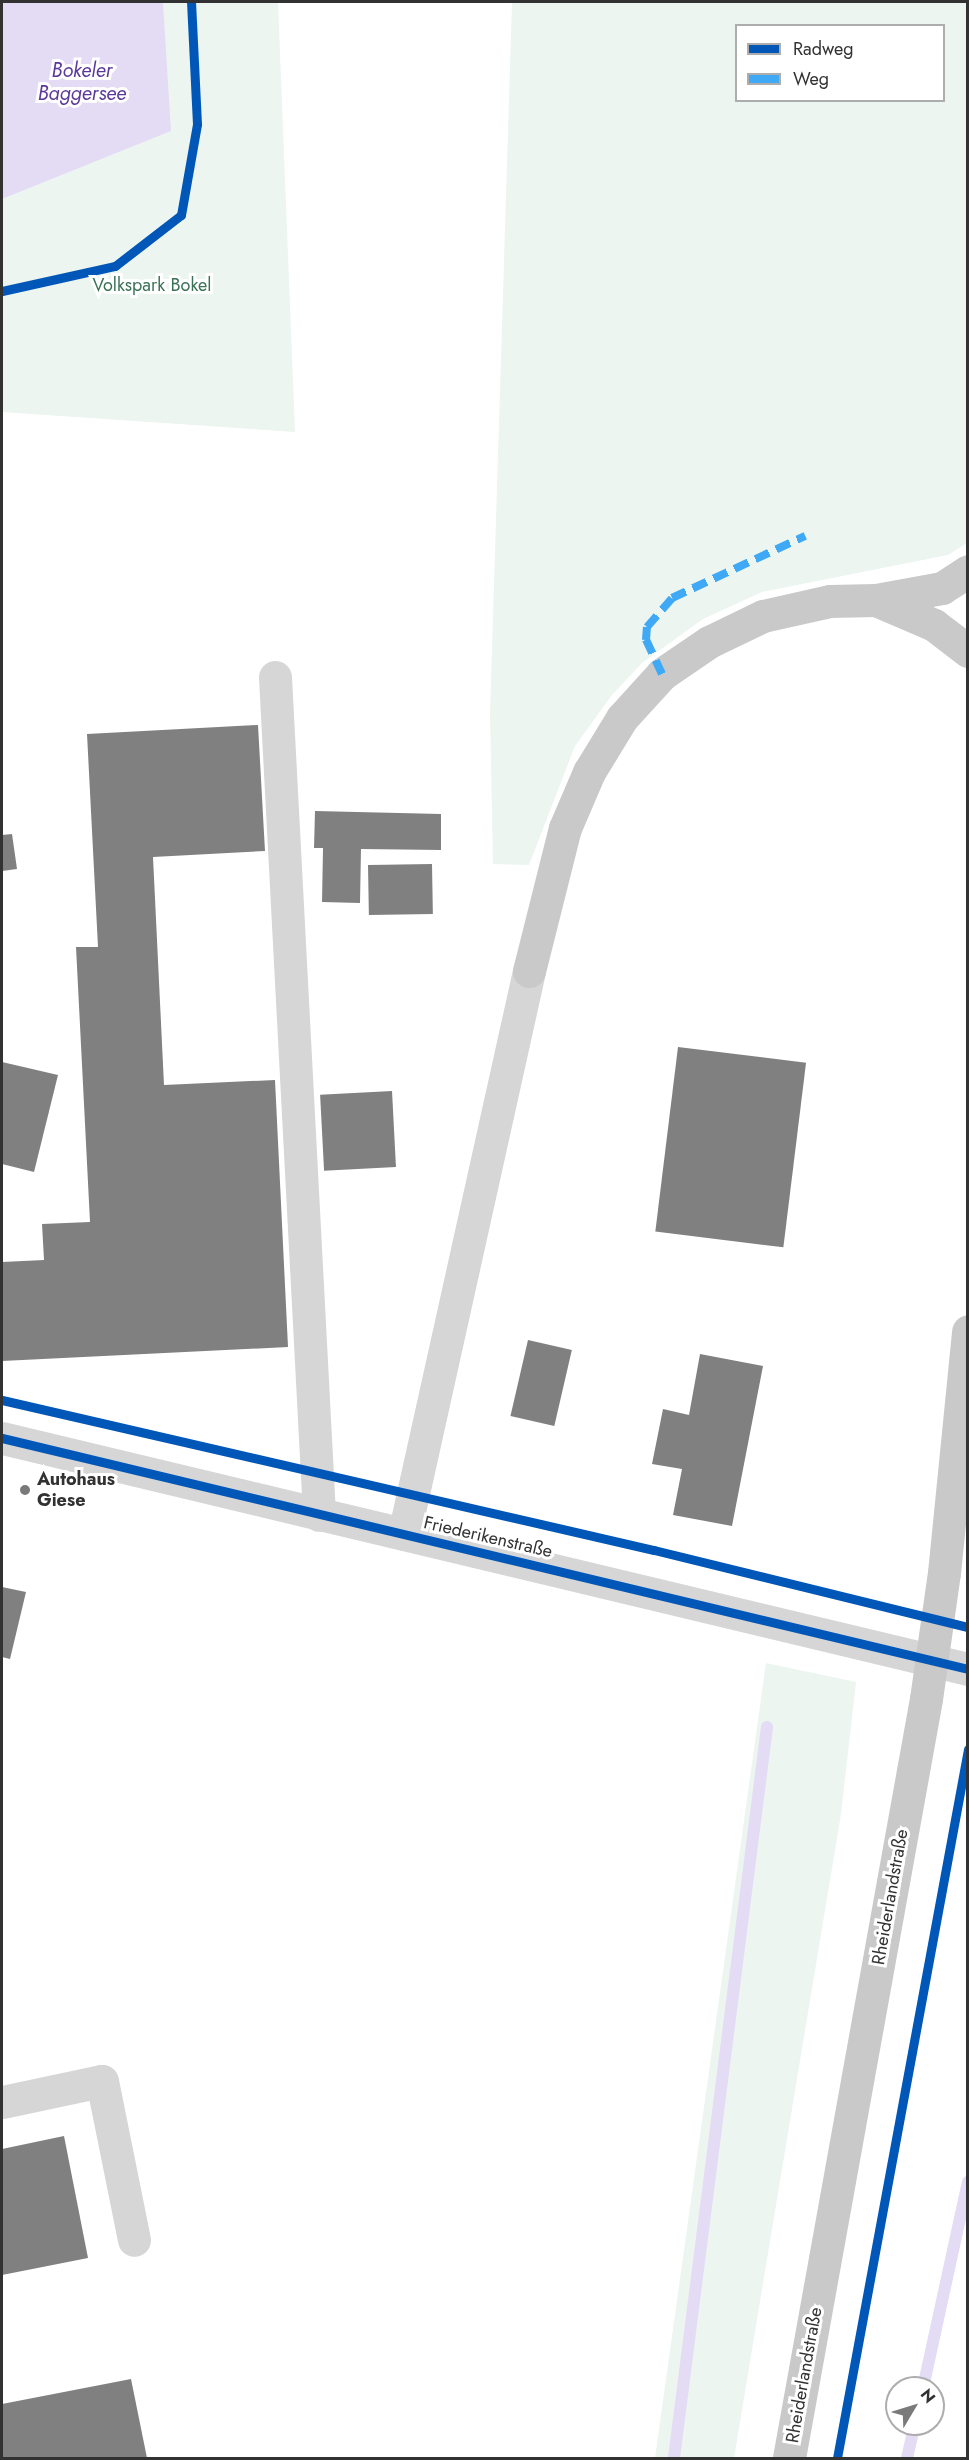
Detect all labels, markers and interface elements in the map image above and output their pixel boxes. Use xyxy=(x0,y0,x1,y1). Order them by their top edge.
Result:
legend xyxy=(735,24,945,102)
text: Radweg xyxy=(793,36,854,62)
water label: Bokeler Baggersee xyxy=(38,58,126,105)
text: Weg xyxy=(793,66,829,92)
park label: Volkspark Bokel xyxy=(93,274,211,296)
place label: Autohaus Giese xyxy=(37,1469,115,1512)
marker: Autohaus Giese xyxy=(18,1483,32,1497)
street label: Friederikenstraße xyxy=(422,1512,554,1562)
street label: Rheiderlandstraße xyxy=(867,1827,913,1967)
street label: Rheiderlandstraße xyxy=(781,2305,827,2445)
north arrow xyxy=(885,2376,945,2436)
text: N xyxy=(915,2384,941,2408)

